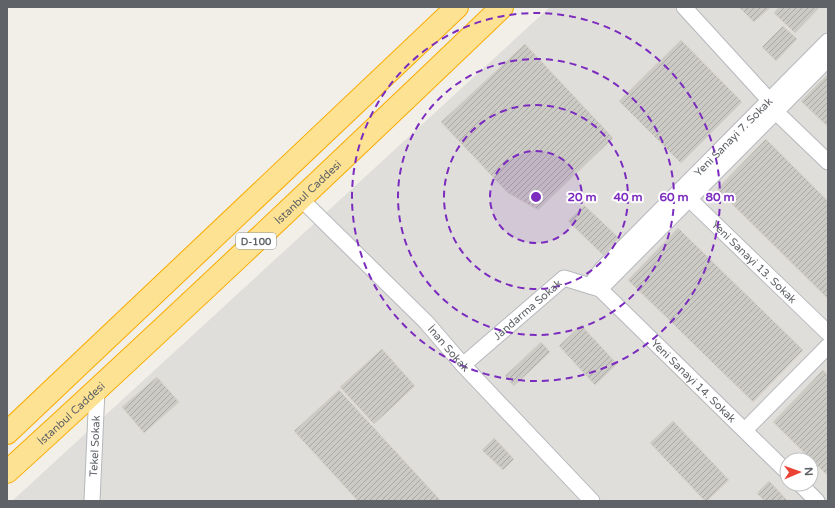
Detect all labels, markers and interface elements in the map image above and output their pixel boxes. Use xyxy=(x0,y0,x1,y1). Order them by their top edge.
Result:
street label: Yeni Sanayi 7. Sokak xyxy=(692,95,775,179)
street label: İstanbul Caddesi xyxy=(272,158,344,227)
centre of rings xyxy=(529,190,543,204)
text: 20 m xyxy=(567,190,597,204)
text: 40 m xyxy=(613,190,643,204)
text: 60 m xyxy=(659,190,689,204)
text: 80 m xyxy=(705,190,735,204)
street label: Yeni Sanayi 13. Sokak xyxy=(709,218,799,306)
road number: D-100 xyxy=(236,233,276,249)
street label: Jandarma Sokak xyxy=(491,277,565,343)
street label: İnan Sokak xyxy=(425,323,472,374)
street label: Yeni Sanayi 14. Sokak xyxy=(648,337,738,425)
street label: İstanbul Caddesi xyxy=(35,379,108,448)
street label: Tekel Sokak xyxy=(87,415,103,477)
north arrow xyxy=(779,452,819,492)
text: N xyxy=(802,467,815,476)

